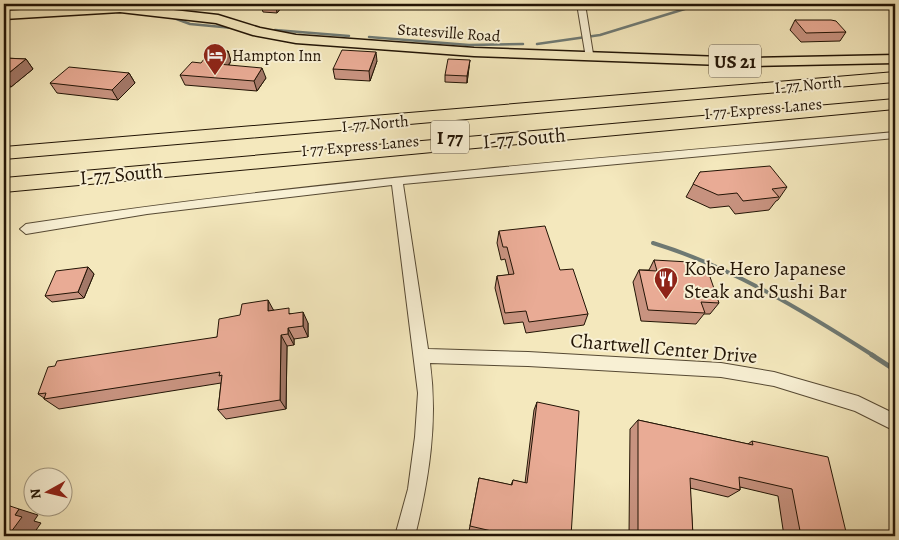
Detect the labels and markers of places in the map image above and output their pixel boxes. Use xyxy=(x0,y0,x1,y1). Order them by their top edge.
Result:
hotel icon: Hampton Inn xyxy=(202,42,228,76)
place label: Hampton Inn xyxy=(232,45,322,67)
place label: Kobe Hero Japanese Steak and Sushi Bar xyxy=(684,255,847,305)
restaurant icon: Kobe Hero Japanese Steak and Sushi Bar xyxy=(653,266,679,300)

